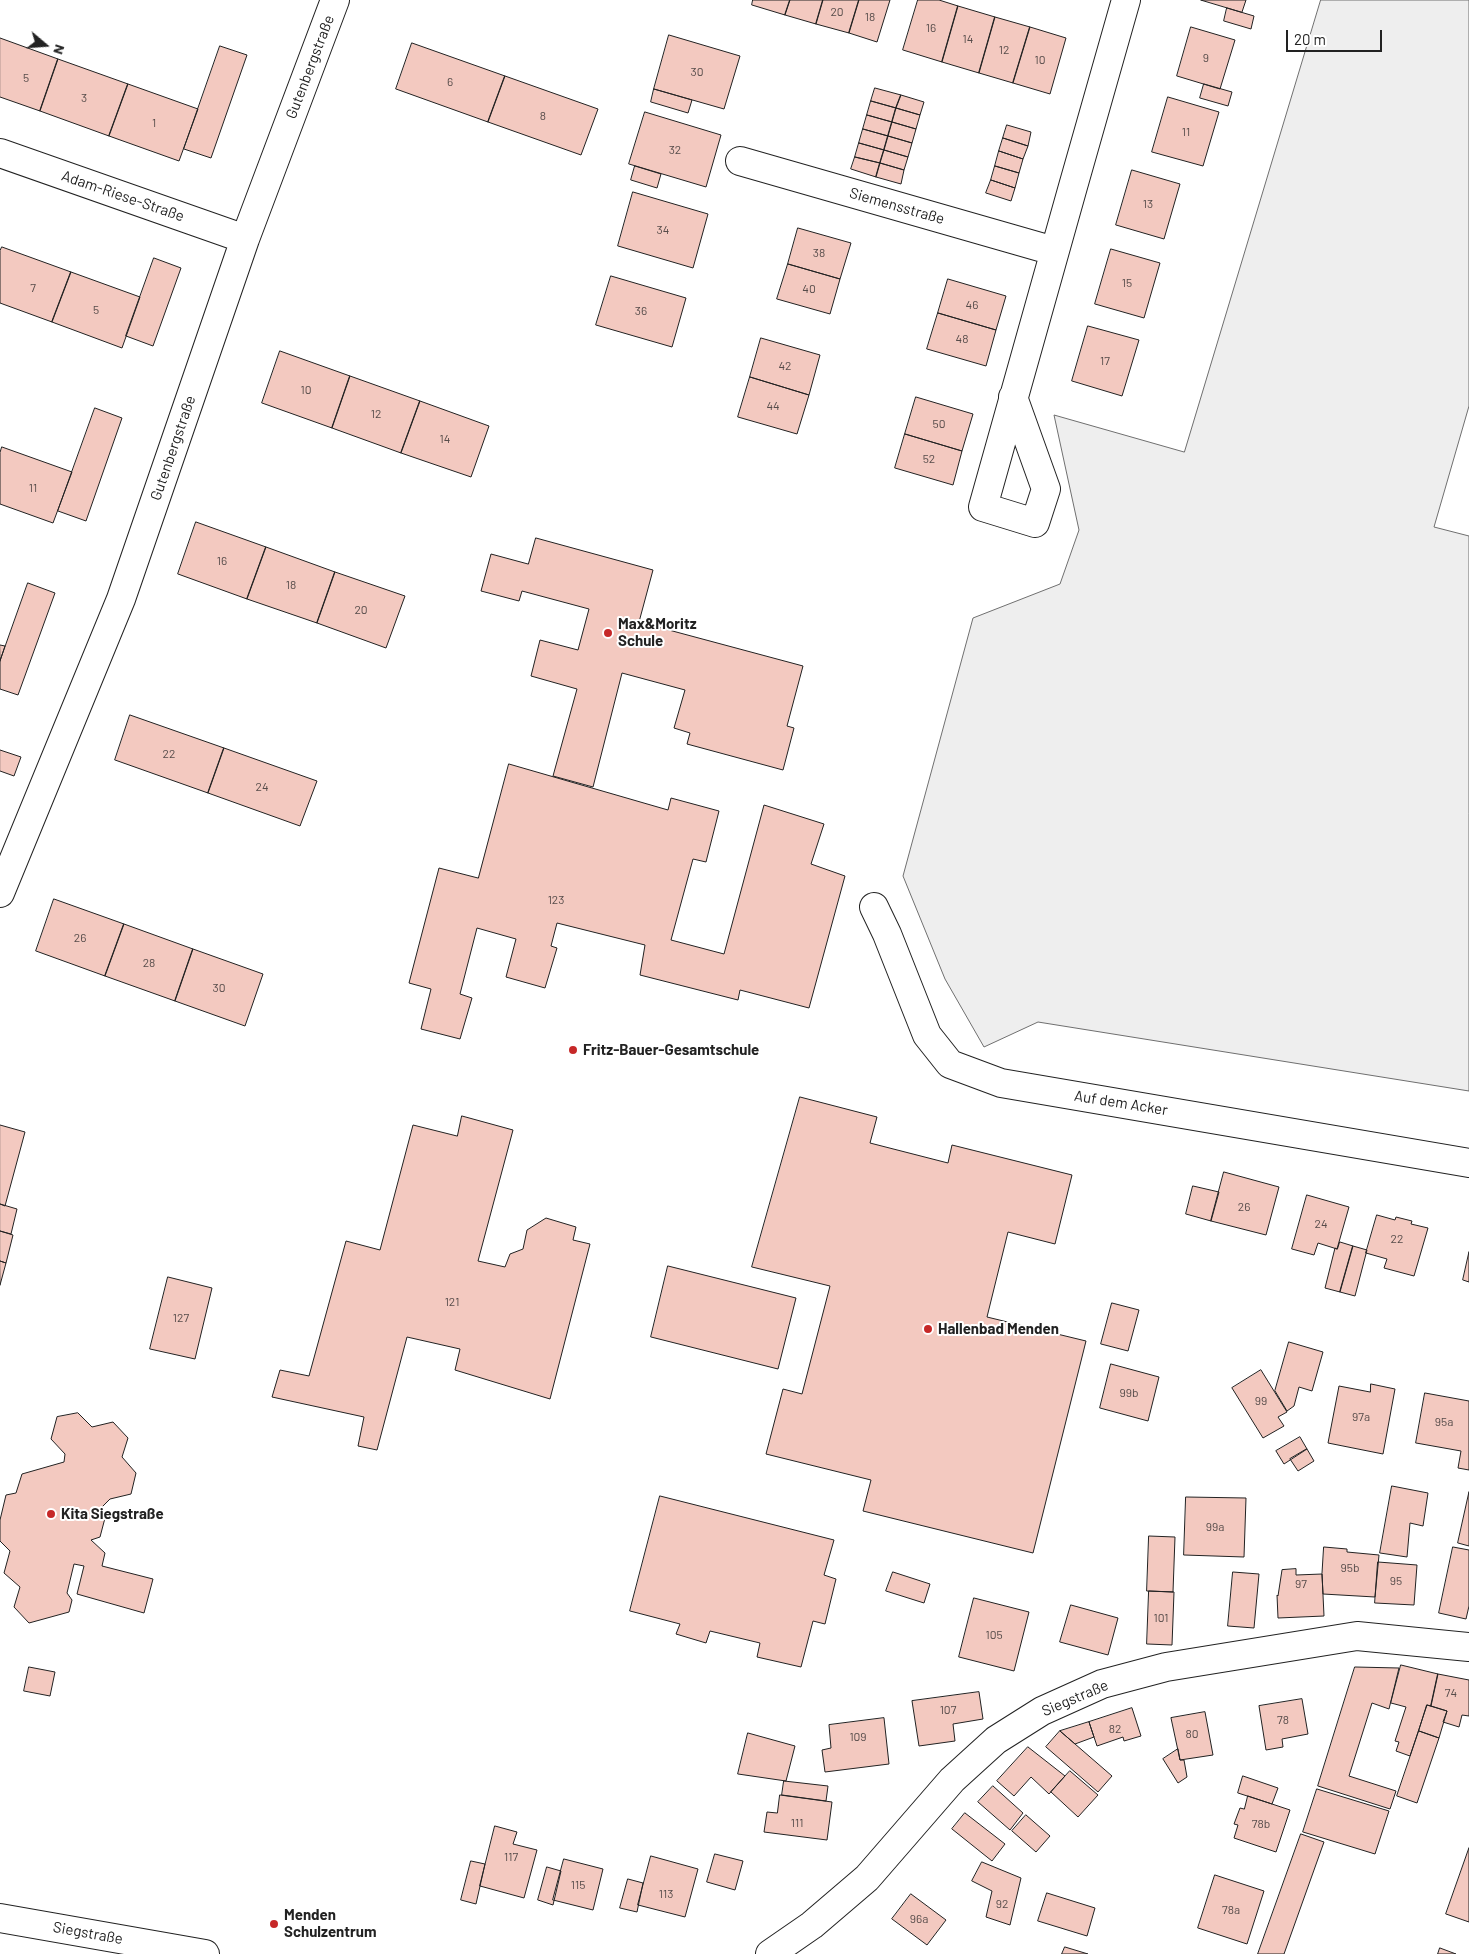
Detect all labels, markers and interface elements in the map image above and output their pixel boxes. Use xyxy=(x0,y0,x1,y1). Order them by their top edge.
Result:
house number: 20 xyxy=(830,5,844,19)
house number: 18 xyxy=(865,10,875,24)
street label: Gutenbergstraße xyxy=(282,12,338,122)
north arrow xyxy=(20,20,70,70)
scale bar xyxy=(1289,20,1385,52)
house number: 16 xyxy=(926,21,936,35)
text: 20 m xyxy=(1294,30,1326,48)
house number: 14 xyxy=(963,32,973,46)
text: N xyxy=(50,43,69,57)
house number: 12 xyxy=(999,43,1009,57)
house number: 9 xyxy=(1203,51,1209,65)
house number: 10 xyxy=(1035,53,1045,67)
house number: 30 xyxy=(691,65,703,79)
house number: 5 xyxy=(23,71,29,85)
house number: 6 xyxy=(447,75,453,89)
house number: 3 xyxy=(81,91,87,105)
house number: 8 xyxy=(540,109,546,123)
house number: 1 xyxy=(152,116,156,130)
house number: 11 xyxy=(1182,125,1190,139)
house number: 32 xyxy=(669,143,681,157)
street label: Adam-Riese-Straße xyxy=(59,167,187,225)
street label: Siemensstraße xyxy=(847,184,947,228)
house number: 13 xyxy=(1143,197,1153,211)
house number: 34 xyxy=(657,223,669,237)
house number: 38 xyxy=(813,246,825,260)
house number: 15 xyxy=(1122,276,1132,290)
house number: 7 xyxy=(30,281,36,295)
house number: 40 xyxy=(802,282,816,296)
house number: 46 xyxy=(966,298,978,312)
house number: 5 xyxy=(93,303,99,317)
house number: 36 xyxy=(635,304,647,318)
house number: 48 xyxy=(956,332,968,346)
house number: 17 xyxy=(1100,354,1110,368)
house number: 42 xyxy=(778,359,792,373)
house number: 10 xyxy=(301,383,311,397)
street label: Gutenbergstraße xyxy=(147,393,199,503)
house number: 44 xyxy=(766,399,780,413)
house number: 12 xyxy=(371,407,381,421)
house number: 50 xyxy=(933,417,945,431)
house number: 14 xyxy=(440,432,450,446)
house number: 52 xyxy=(923,452,935,466)
house number: 11 xyxy=(29,481,37,495)
house number: 16 xyxy=(217,554,227,568)
house number: 18 xyxy=(286,578,296,592)
house number: 20 xyxy=(354,603,368,617)
place label: Max&Moritz Schule xyxy=(618,615,697,650)
marker: Max&Moritz Schule xyxy=(602,627,614,639)
house number: 22 xyxy=(163,747,175,761)
house number: 24 xyxy=(255,780,269,794)
house number: 123 xyxy=(548,893,564,907)
house number: 26 xyxy=(74,931,86,945)
house number: 28 xyxy=(143,956,155,970)
house number: 30 xyxy=(213,981,225,995)
place label: Fritz-Bauer-Gesamtschule xyxy=(583,1041,759,1059)
marker: Fritz-Bauer-Gesamtschule xyxy=(567,1044,579,1056)
street label: Auf dem Acker xyxy=(1073,1087,1169,1119)
house number: 26 xyxy=(1238,1200,1250,1214)
house number: 24 xyxy=(1314,1217,1328,1231)
house number: 22 xyxy=(1391,1232,1403,1246)
house number: 121 xyxy=(445,1295,459,1309)
house number: 127 xyxy=(173,1311,189,1325)
place label: Hallenbad Menden xyxy=(938,1320,1059,1338)
marker: Hallenbad Menden xyxy=(922,1323,934,1335)
house number: 99b xyxy=(1119,1386,1139,1400)
house number: 99 xyxy=(1255,1394,1267,1408)
house number: 97a xyxy=(1352,1410,1370,1424)
house number: 95a xyxy=(1435,1415,1453,1429)
place label: Kita Siegstraße xyxy=(61,1505,164,1523)
marker: Kita Siegstraße xyxy=(45,1508,57,1520)
house number: 99a xyxy=(1206,1520,1224,1534)
house number: 95b xyxy=(1341,1561,1359,1575)
house number: 95 xyxy=(1390,1574,1402,1588)
house number: 97 xyxy=(1295,1577,1307,1591)
house number: 101 xyxy=(1154,1611,1168,1625)
house number: 105 xyxy=(985,1628,1003,1642)
street label: Siegstraße xyxy=(1039,1676,1111,1720)
house number: 74 xyxy=(1445,1686,1457,1700)
house number: 107 xyxy=(940,1703,956,1717)
house number: 78 xyxy=(1277,1713,1289,1727)
house number: 82 xyxy=(1109,1722,1121,1736)
house number: 80 xyxy=(1185,1727,1199,1741)
house number: 109 xyxy=(849,1730,867,1744)
house number: 111 xyxy=(791,1816,803,1830)
house number: 78b xyxy=(1252,1817,1270,1831)
house number: 117 xyxy=(504,1850,518,1864)
house number: 115 xyxy=(571,1878,585,1892)
house number: 113 xyxy=(659,1887,673,1901)
house number: 92 xyxy=(996,1897,1008,1911)
house number: 78a xyxy=(1222,1903,1240,1917)
place label: Menden Schulzentrum xyxy=(284,1906,376,1941)
house number: 96a xyxy=(910,1912,928,1926)
street label: Siegstraße xyxy=(52,1918,124,1948)
marker: Menden Schulzentrum xyxy=(268,1918,280,1930)

